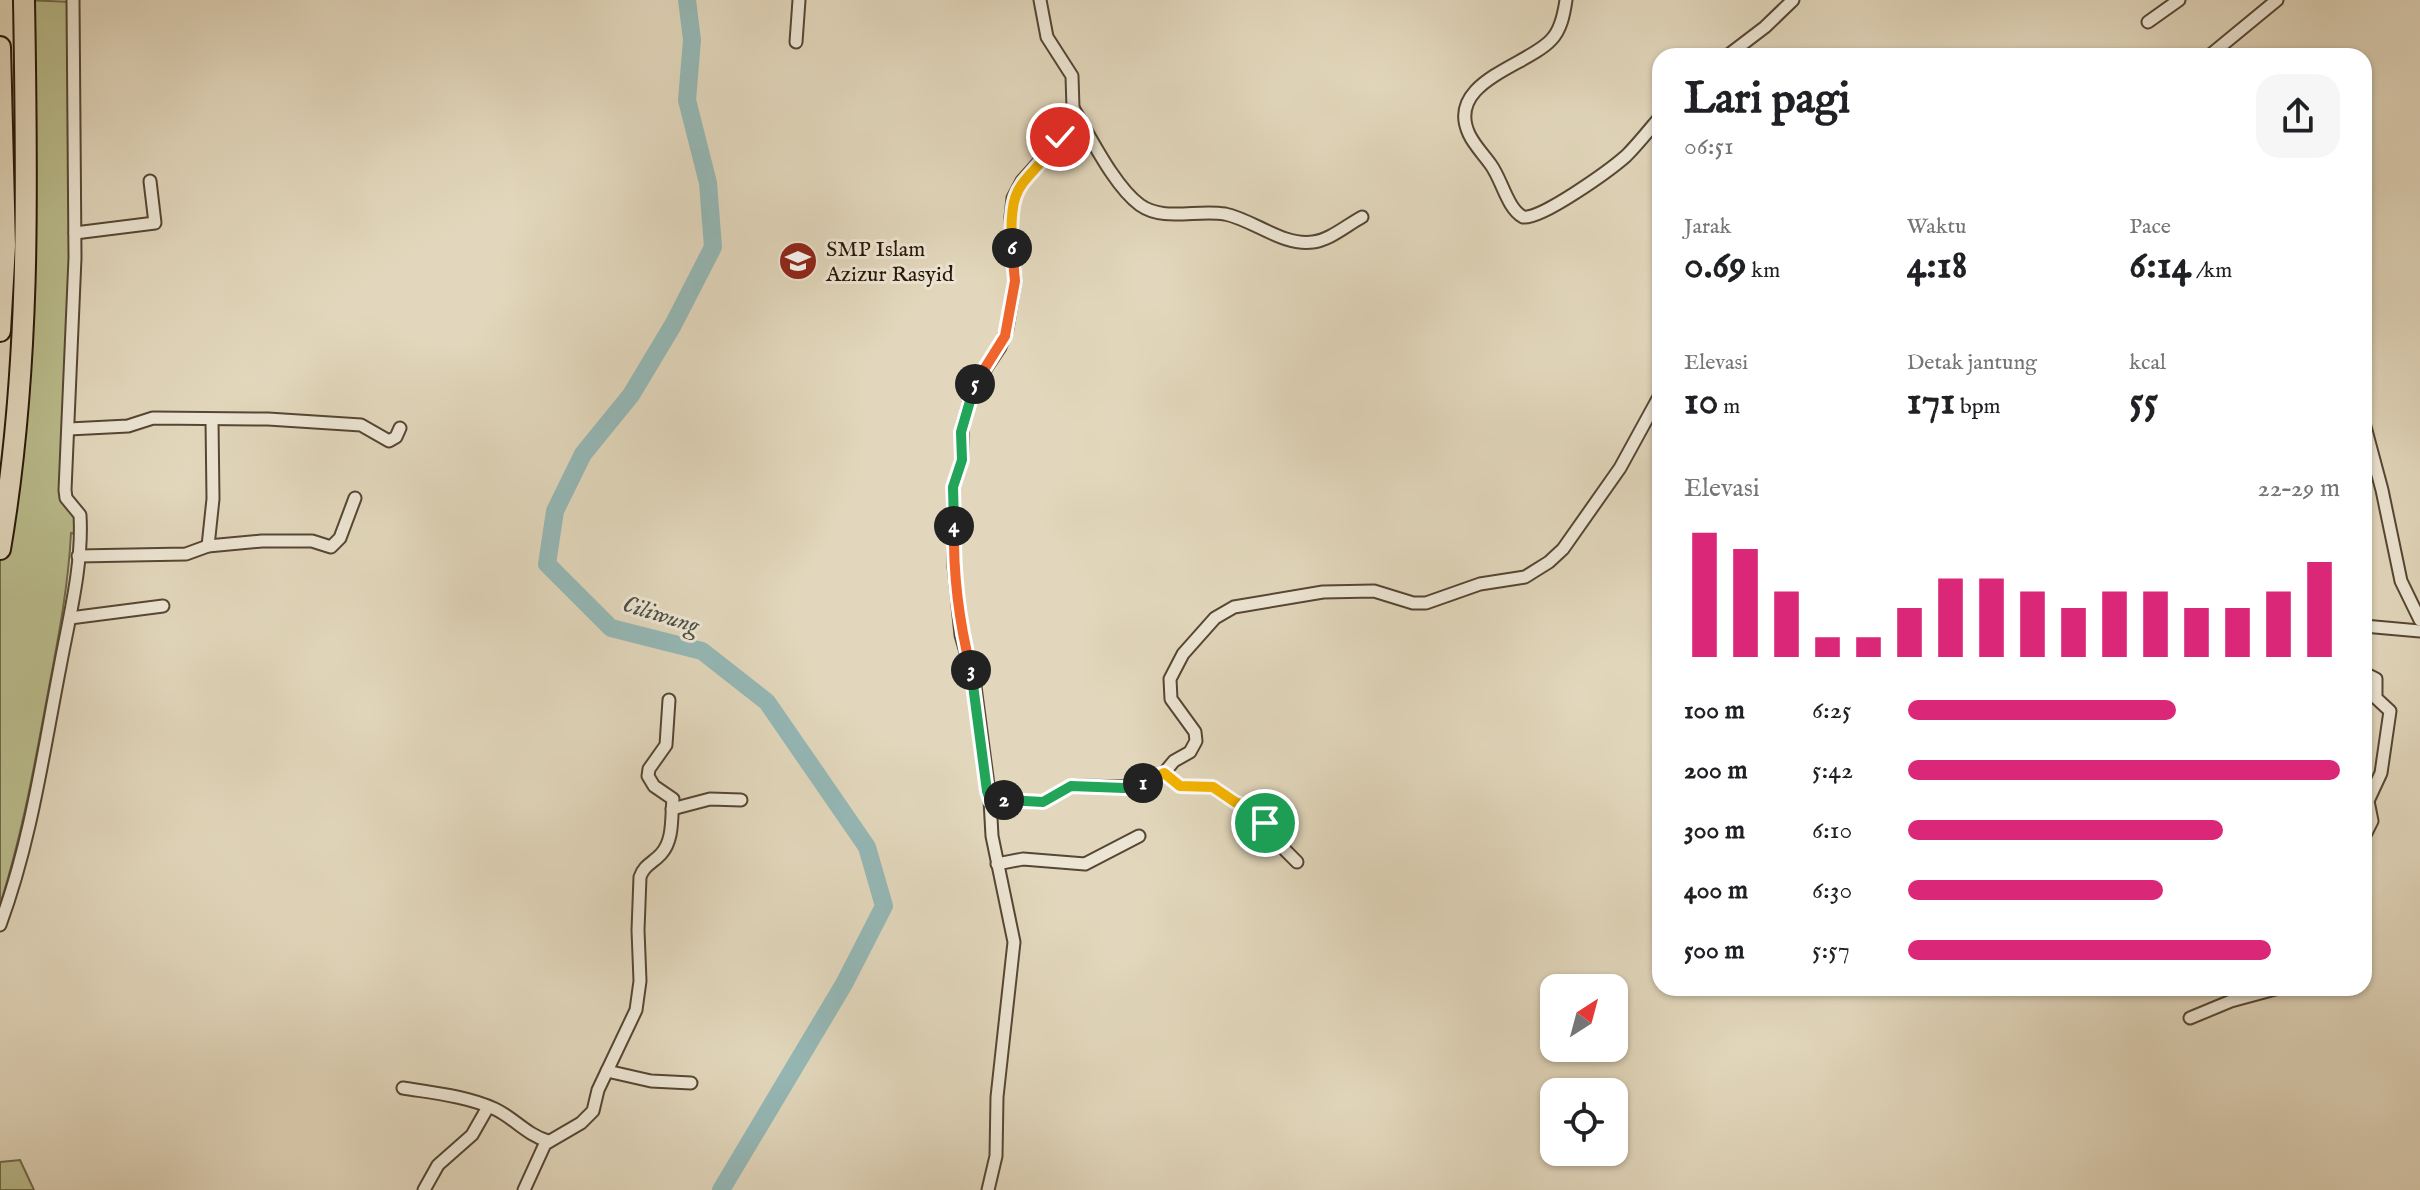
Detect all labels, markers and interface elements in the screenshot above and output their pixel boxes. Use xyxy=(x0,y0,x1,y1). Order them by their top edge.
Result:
text: Lari pagi xyxy=(1684,72,1850,128)
button: share xyxy=(2256,74,2340,158)
pin xyxy=(1026,103,1094,171)
icon: check xyxy=(1038,115,1082,159)
text: 06:51 xyxy=(1684,130,1734,163)
text: Jarak xyxy=(1684,213,1731,241)
text: Waktu xyxy=(1907,213,1967,241)
text: Pace xyxy=(2129,213,2171,241)
pin: 6 xyxy=(992,228,1032,268)
text: 6 xyxy=(1007,234,1017,262)
place label: SMP Islam Azizur Rasyid xyxy=(825,236,954,289)
school or university icon: SMP Islam Azizur Rasyid xyxy=(777,240,819,282)
text: 0.69 xyxy=(1684,241,1747,292)
text: 4:18 xyxy=(1907,241,1967,292)
text: 6:14 xyxy=(2129,241,2191,292)
text: km xyxy=(1747,257,1780,285)
text: /km xyxy=(2191,257,2232,285)
text: Elevasi xyxy=(1684,349,1748,377)
text: Detak jantung xyxy=(1907,349,2037,377)
text: kcal xyxy=(2129,349,2166,377)
pin: 5 xyxy=(955,364,995,404)
text: 5 xyxy=(971,370,979,398)
text: 10 xyxy=(1684,377,1718,428)
text: 171 xyxy=(1907,377,1955,428)
text: 55 xyxy=(2129,377,2158,428)
text: m xyxy=(1718,393,1740,421)
text: bpm xyxy=(1955,393,2001,421)
text: Elevasi xyxy=(1684,472,1760,505)
text: 22–29 m xyxy=(2258,472,2340,505)
pin: 4 xyxy=(934,506,974,546)
text: 4 xyxy=(949,512,959,540)
water label: Ciliwung xyxy=(619,589,703,642)
pin: 3 xyxy=(951,650,991,690)
text: 3 xyxy=(967,656,975,684)
text: 100 m xyxy=(1684,694,1745,727)
text: 6:25 xyxy=(1812,694,1851,727)
text: 200 m xyxy=(1684,754,1748,787)
text: 5:42 xyxy=(1812,754,1853,787)
pin: 1 xyxy=(1123,763,1163,803)
text: 1 xyxy=(1139,769,1147,797)
pin: 2 xyxy=(984,780,1024,820)
text: 2 xyxy=(999,786,1009,814)
pin xyxy=(1231,789,1299,857)
icon: arrive xyxy=(1243,801,1287,845)
text: 300 m xyxy=(1684,814,1745,847)
text: 6:10 xyxy=(1812,814,1852,847)
text: 400 m xyxy=(1684,874,1748,907)
text: 6:30 xyxy=(1812,874,1852,907)
text: 500 m xyxy=(1684,934,1745,967)
text: 5:57 xyxy=(1812,934,1850,967)
north arrow xyxy=(1540,974,1628,1062)
map controls xyxy=(1540,974,1628,1166)
button: locate xyxy=(1540,1078,1628,1166)

